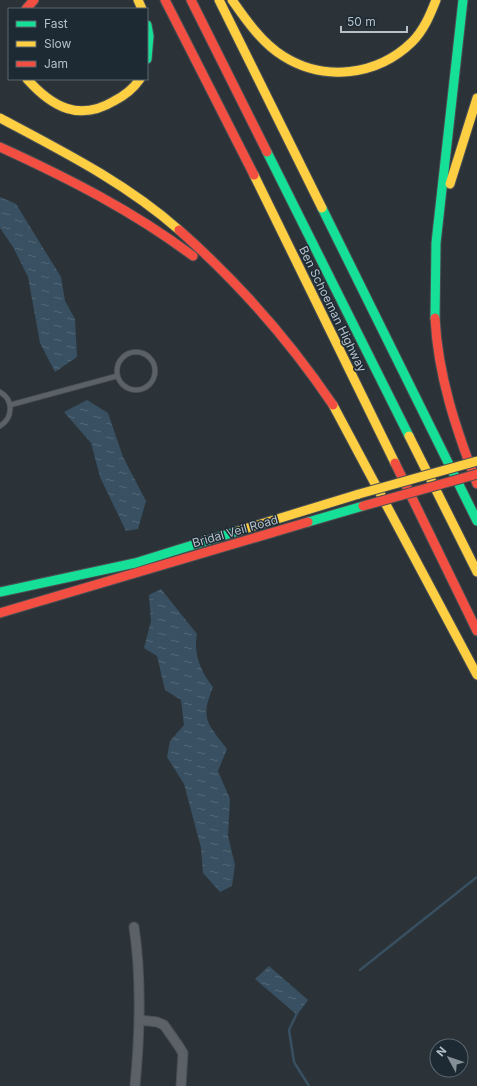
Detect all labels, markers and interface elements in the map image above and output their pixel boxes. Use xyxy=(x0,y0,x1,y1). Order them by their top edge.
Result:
legend xyxy=(8,8,148,80)
scale bar xyxy=(341,8,407,34)
text: 50 m xyxy=(347,14,376,29)
text: Fast xyxy=(44,16,68,31)
text: Slow xyxy=(44,36,72,51)
text: Jam xyxy=(44,56,68,71)
street label: Ben Schoeman Highway xyxy=(296,244,370,375)
street label: Bridal Veil Road xyxy=(190,512,280,550)
north arrow xyxy=(429,1038,469,1078)
text: N xyxy=(433,1044,449,1059)

